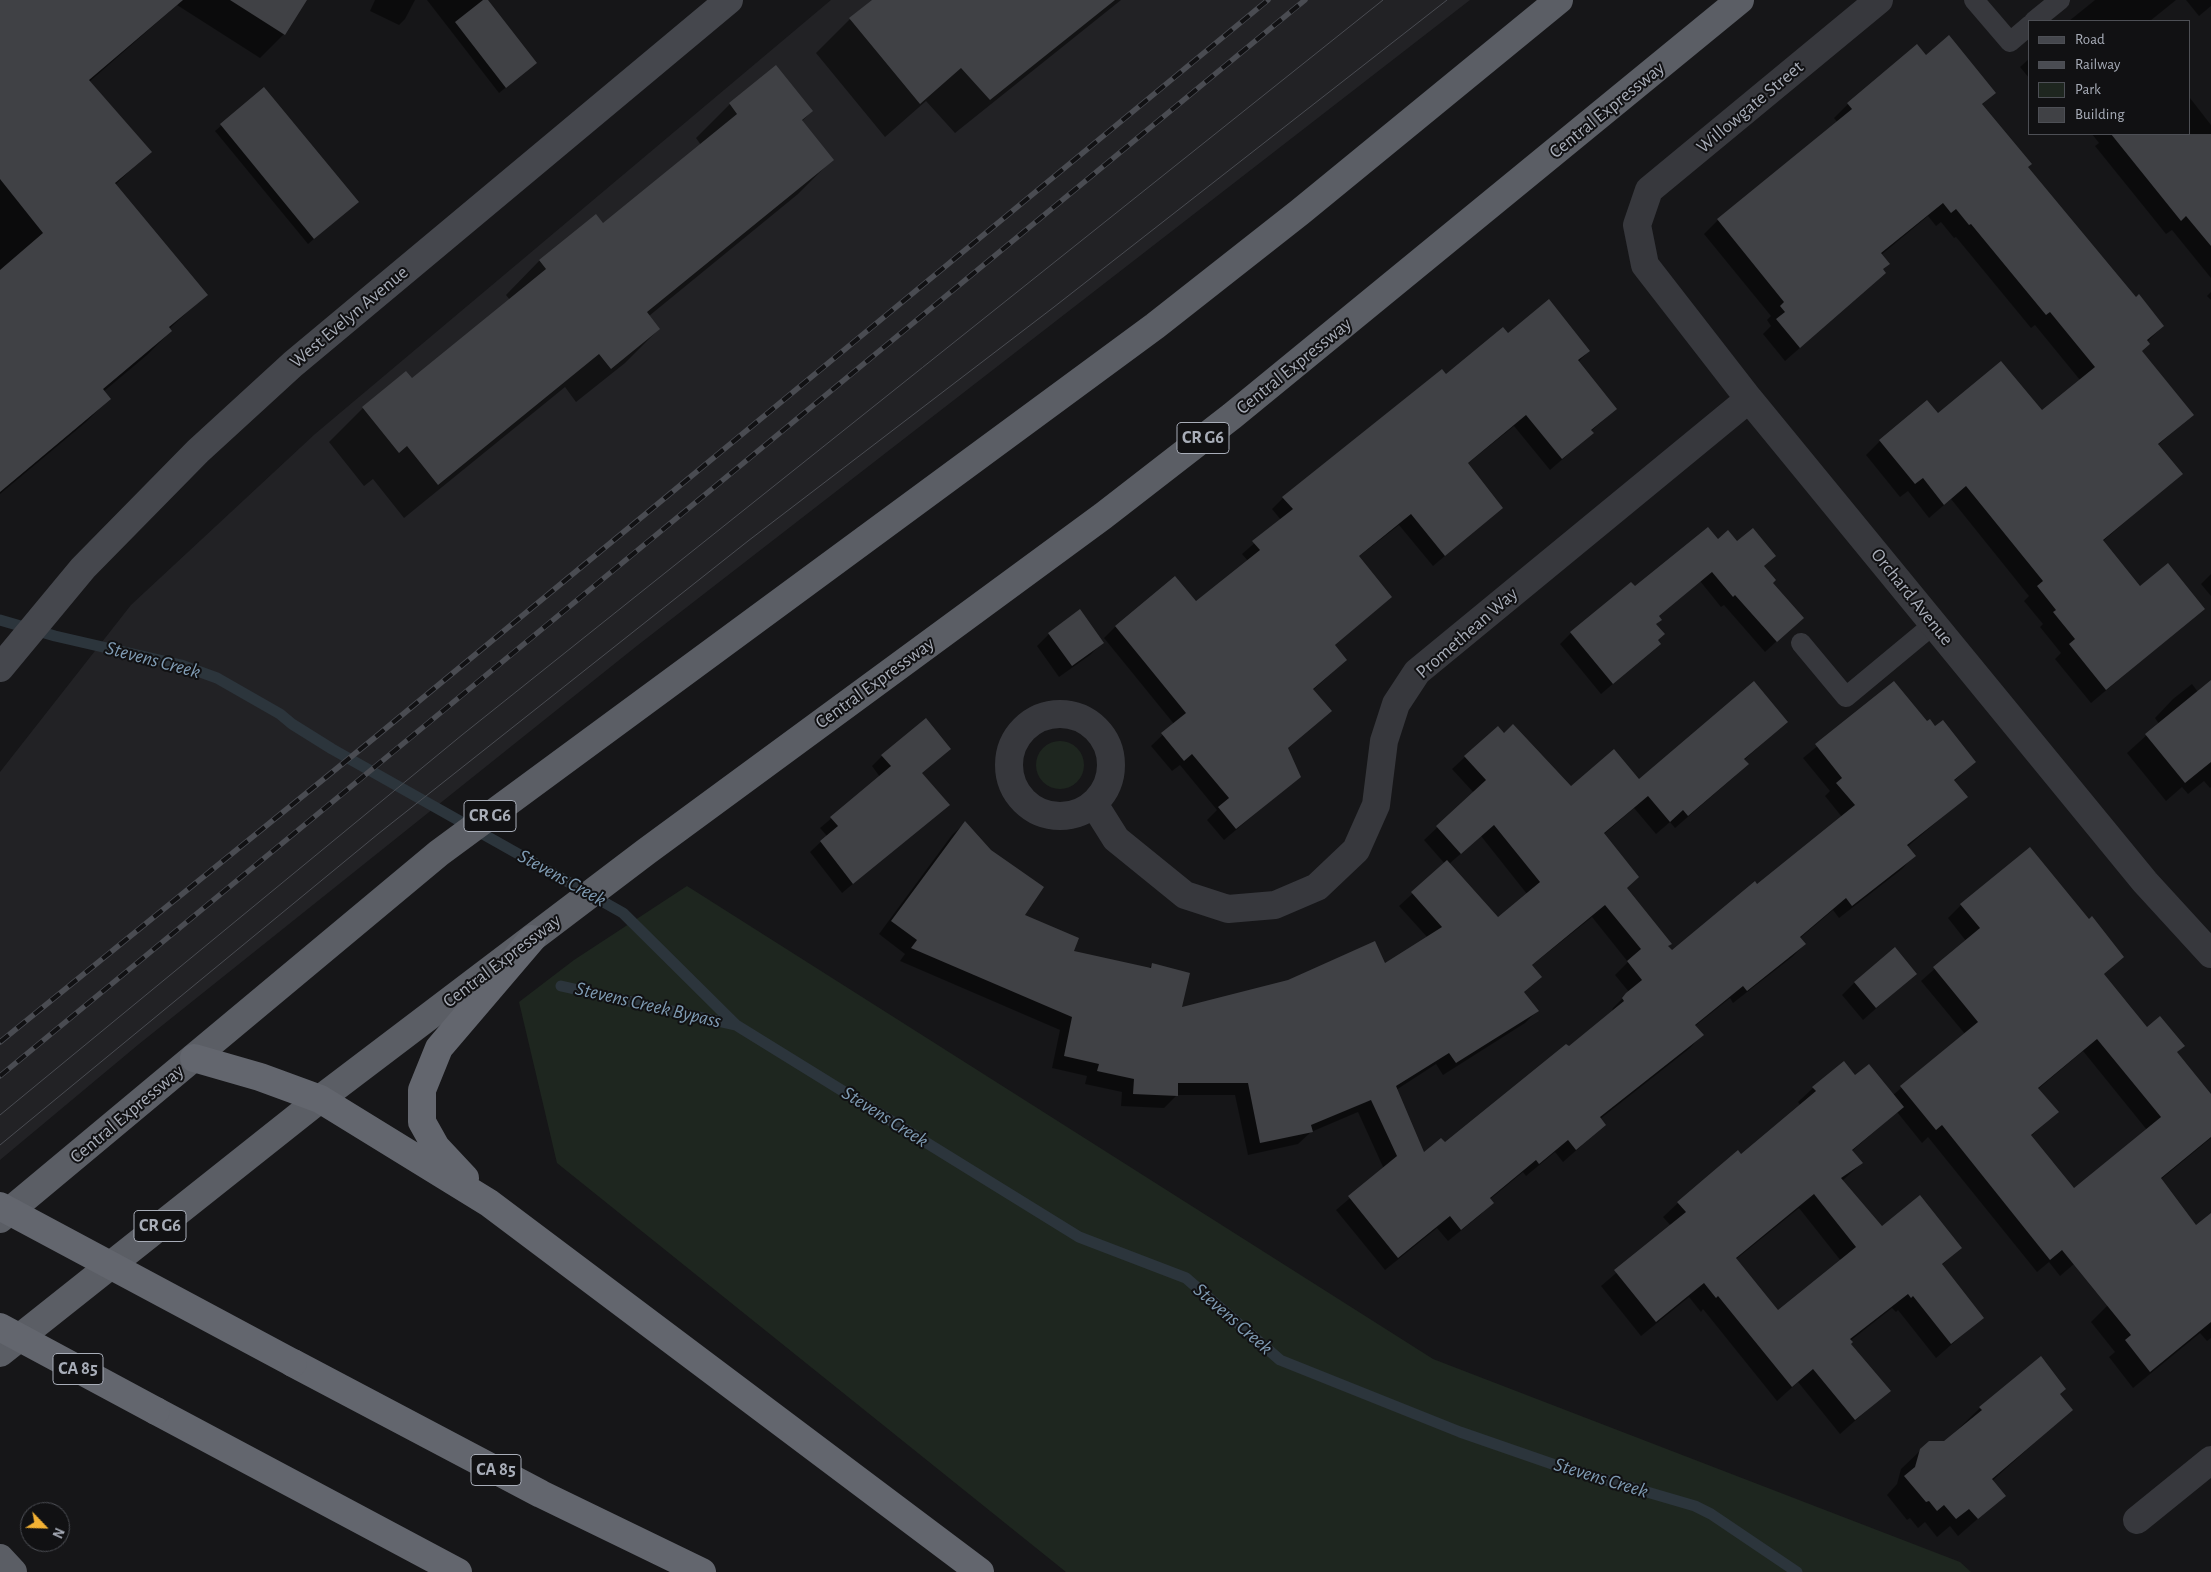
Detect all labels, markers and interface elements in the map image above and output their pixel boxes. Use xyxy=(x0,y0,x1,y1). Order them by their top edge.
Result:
legend xyxy=(2028,20,2191,135)
text: Road xyxy=(2075,32,2105,47)
street label: Willowgate Street xyxy=(1692,56,1808,158)
street label: Central Expressway xyxy=(1545,57,1669,163)
text: Railway xyxy=(2075,57,2120,72)
text: Park xyxy=(2075,82,2101,97)
text: Building xyxy=(2075,107,2125,122)
street label: West Evelyn Avenue xyxy=(285,261,413,373)
street label: Central Expressway xyxy=(1232,313,1356,419)
road number: CR G6 xyxy=(1177,422,1229,453)
street label: Orchard Avenue xyxy=(1866,544,1958,650)
street label: Promethean Way xyxy=(1411,583,1523,683)
street label: Central Expressway xyxy=(811,632,939,734)
water label: Stevens Creek xyxy=(103,636,203,684)
road number: CR G6 xyxy=(464,800,516,831)
water label: Stevens Creek xyxy=(514,844,610,912)
street label: Central Expressway xyxy=(439,909,565,1013)
water label: Stevens Creek Bypass xyxy=(573,977,723,1033)
street label: Central Expressway xyxy=(65,1060,189,1168)
water label: Stevens Creek xyxy=(837,1081,933,1153)
road number: CR G6 xyxy=(134,1210,186,1242)
water label: Stevens Creek xyxy=(1188,1278,1278,1360)
road number: CA 85 xyxy=(53,1354,103,1385)
water label: Stevens Creek xyxy=(1551,1452,1651,1504)
road number: CA 85 xyxy=(471,1454,521,1486)
north arrow xyxy=(20,1502,70,1552)
text: N xyxy=(49,1525,66,1540)

